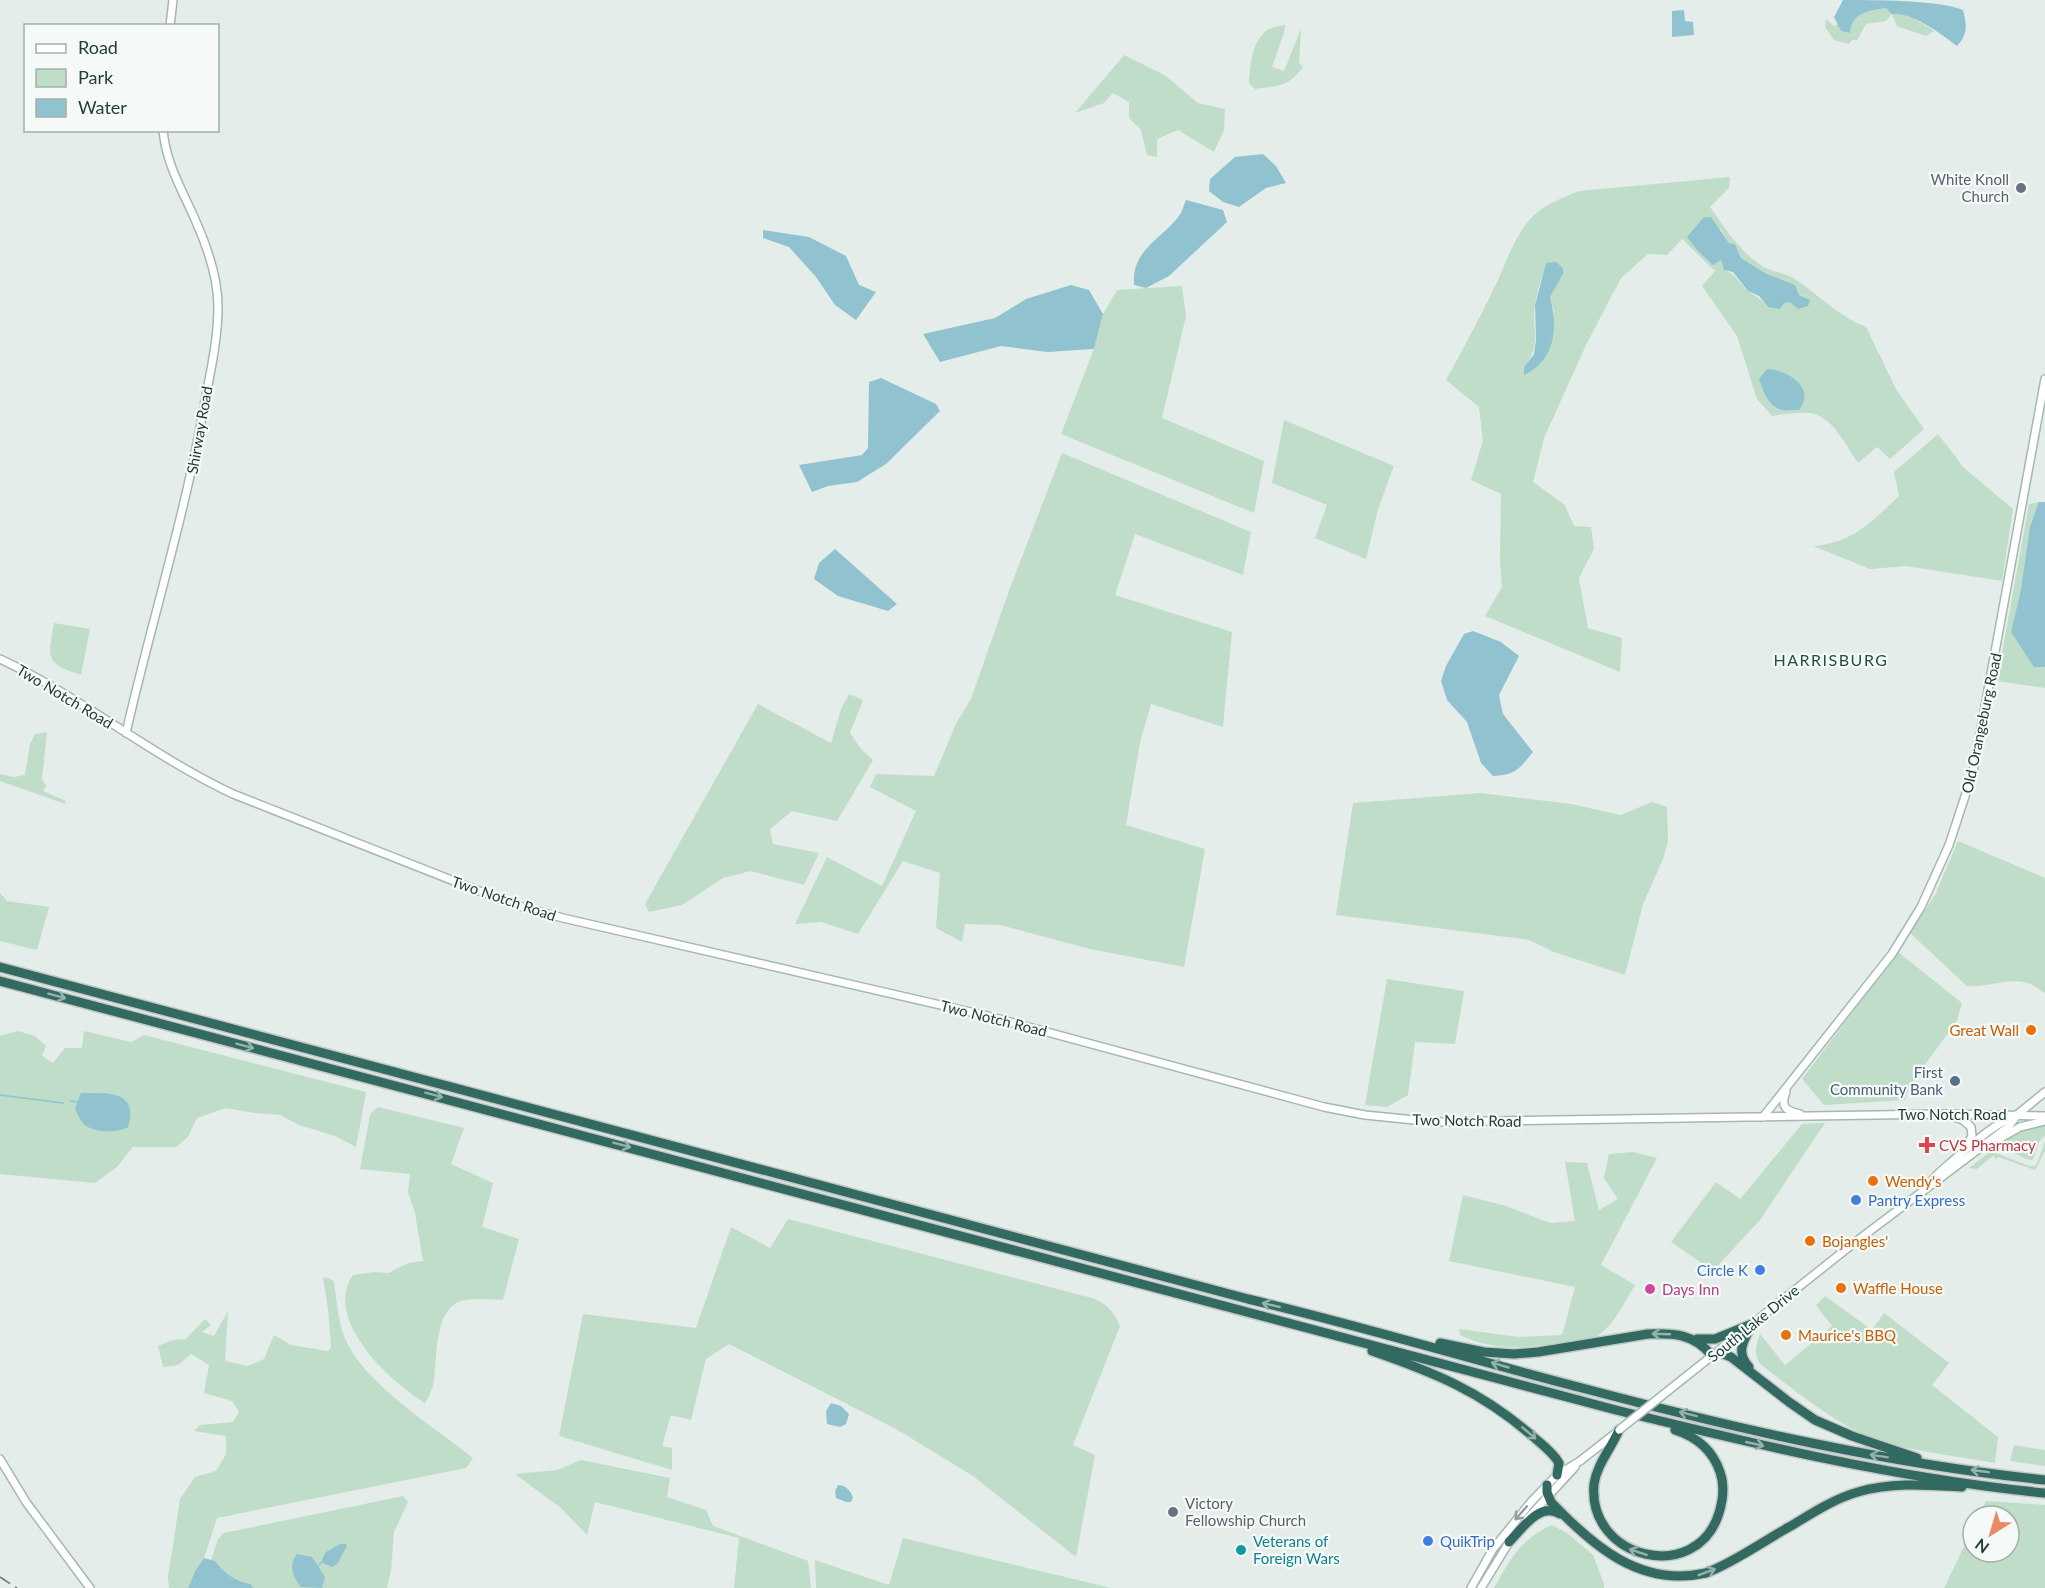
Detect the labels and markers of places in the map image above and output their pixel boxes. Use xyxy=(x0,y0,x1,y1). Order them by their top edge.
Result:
place label: White Knoll Church xyxy=(1931,170,2009,205)
marker: White Knoll Church xyxy=(2014,181,2028,195)
place label: Great Wall xyxy=(1949,1021,2019,1039)
marker: Great Wall xyxy=(2024,1023,2038,1037)
place label: First Community Bank xyxy=(1830,1063,1944,1098)
marker: First Community Bank xyxy=(1948,1074,1962,1088)
place label: CVS Pharmacy xyxy=(1939,1136,2036,1154)
marker: CVS Pharmacy xyxy=(1920,1138,1934,1152)
place label: Wendy's xyxy=(1885,1172,1942,1190)
marker: Wendy's xyxy=(1866,1174,1880,1188)
place label: Pantry Express xyxy=(1868,1191,1965,1209)
marker: Pantry Express xyxy=(1849,1193,1863,1207)
place label: Bojangles' xyxy=(1822,1232,1888,1250)
marker: Bojangles' xyxy=(1803,1234,1817,1248)
place label: Circle K xyxy=(1697,1261,1748,1279)
marker: Circle K xyxy=(1753,1263,1767,1277)
place label: Waffle House xyxy=(1853,1279,1943,1297)
place label: Days Inn xyxy=(1662,1280,1719,1298)
marker: Waffle House xyxy=(1834,1281,1848,1295)
marker: Days Inn xyxy=(1643,1282,1657,1296)
place label: Maurice's BBQ xyxy=(1798,1326,1896,1344)
marker: Maurice's BBQ xyxy=(1779,1328,1793,1342)
place label: Victory Fellowship Church xyxy=(1185,1494,1306,1529)
marker: Victory Fellowship Church xyxy=(1166,1505,1180,1519)
place label: Veterans of Foreign Wars xyxy=(1253,1532,1340,1567)
place label: QuikTrip xyxy=(1440,1532,1495,1550)
marker: QuikTrip xyxy=(1421,1534,1435,1548)
marker: Veterans of Foreign Wars xyxy=(1234,1543,1248,1557)

